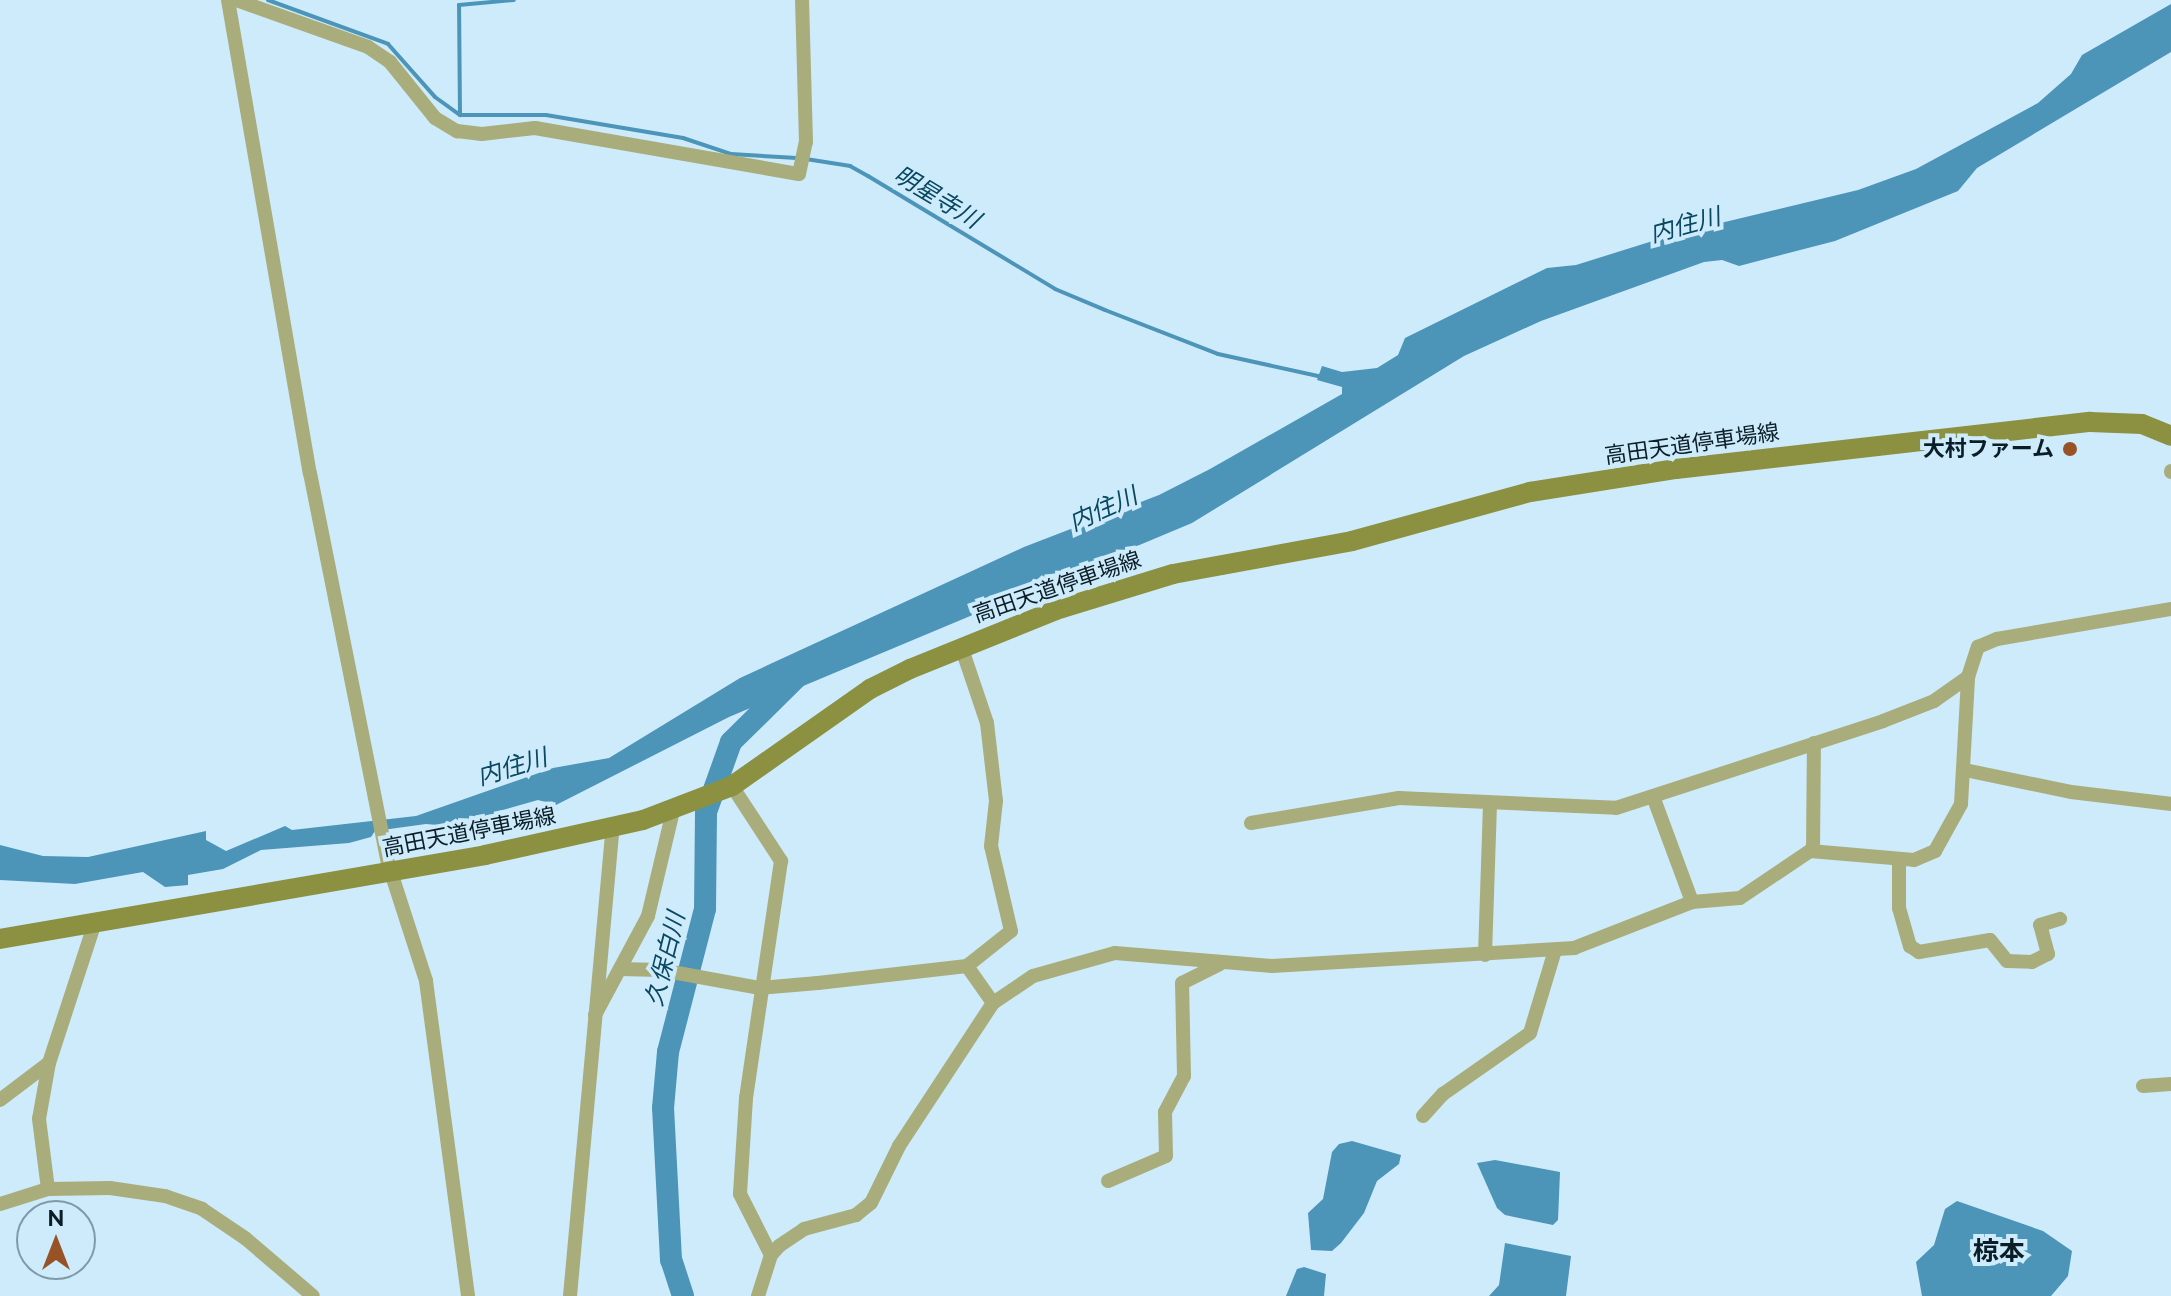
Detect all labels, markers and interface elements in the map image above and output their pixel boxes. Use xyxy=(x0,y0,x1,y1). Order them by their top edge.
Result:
water label: 明星寺川 xyxy=(888,160,986,234)
water label: 内住川 xyxy=(1646,202,1724,248)
street label: 高田天道停車場線 xyxy=(1603,419,1781,469)
place label: 大村ファーム xyxy=(1922,436,2054,462)
marker: 大村ファーム xyxy=(2061,440,2079,458)
water label: 内住川 xyxy=(1064,481,1142,537)
street label: 高田天道停車場線 xyxy=(969,546,1145,628)
water label: 内住川 xyxy=(473,743,551,791)
street label: 高田天道停車場線 xyxy=(380,802,558,862)
water label: 久保白川 xyxy=(639,909,691,1009)
north arrow xyxy=(16,1200,96,1280)
text: N xyxy=(48,1205,64,1231)
district label: 椋本 xyxy=(1973,1236,2025,1268)

